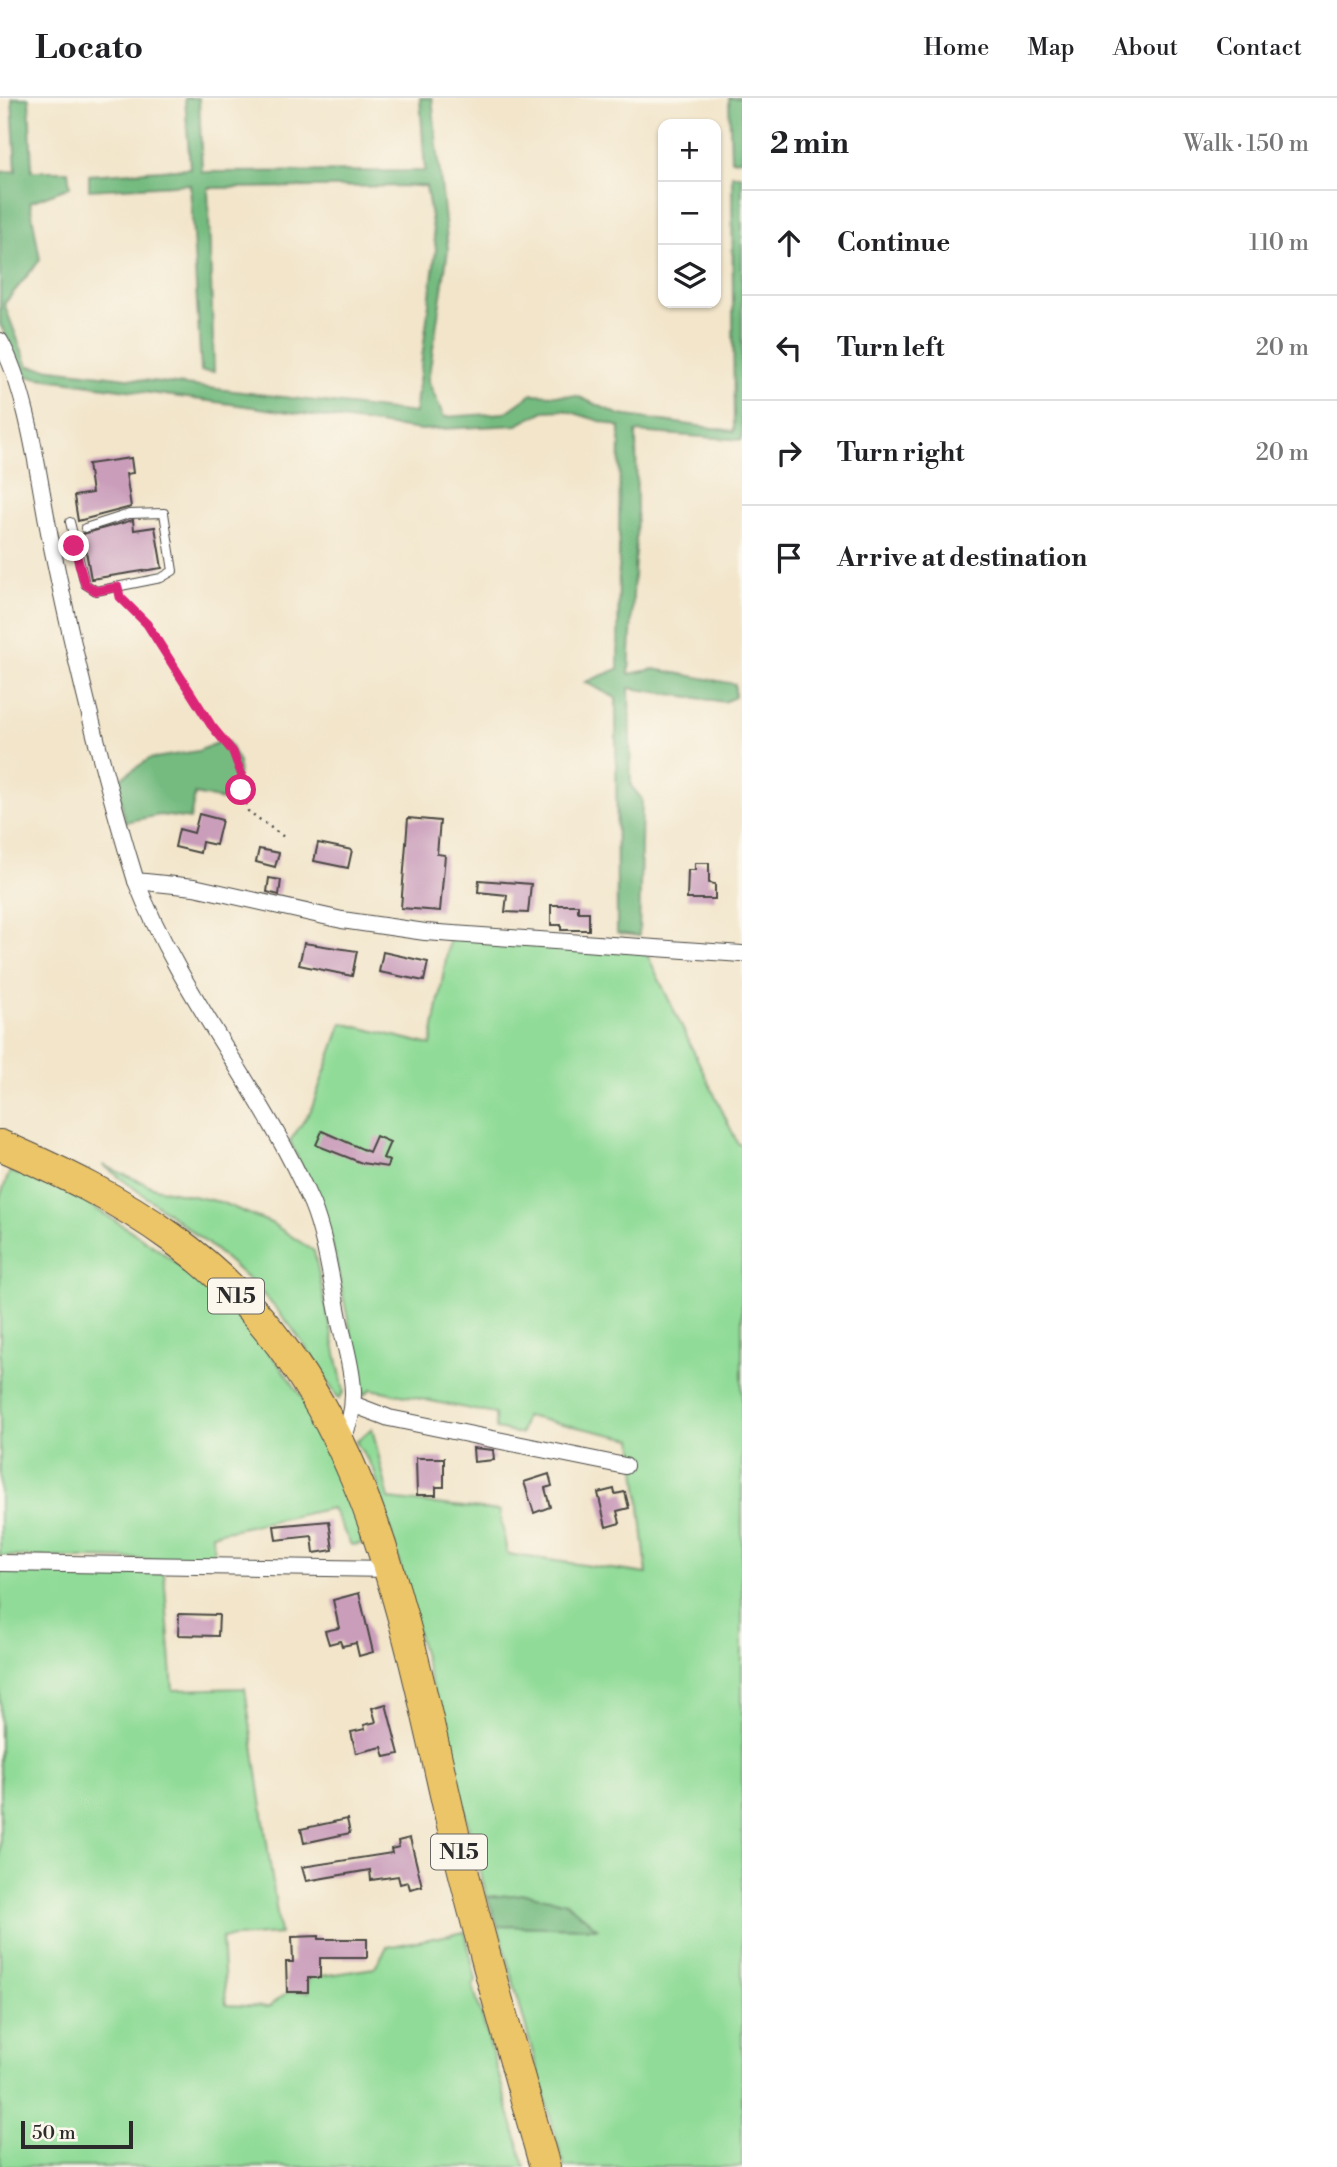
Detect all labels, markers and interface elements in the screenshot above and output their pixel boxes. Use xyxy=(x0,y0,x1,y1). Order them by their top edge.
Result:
text: Locato xyxy=(35,28,143,69)
text: Home xyxy=(924,33,989,63)
text: Map xyxy=(1027,33,1075,63)
text: About xyxy=(1113,33,1178,63)
text: Contact xyxy=(1216,33,1302,63)
map controls xyxy=(658,119,721,308)
button: + xyxy=(658,119,721,182)
text: 2 min xyxy=(770,125,849,163)
text: Walk · 150 m xyxy=(1183,130,1309,158)
button: − xyxy=(658,182,721,245)
icon: ahead xyxy=(770,224,808,262)
text: Continue xyxy=(837,227,950,259)
text: 110 m xyxy=(1249,229,1309,257)
button: layers xyxy=(658,245,721,308)
icon: left xyxy=(770,329,808,367)
text: Turn left xyxy=(837,332,945,364)
text: 20 m xyxy=(1256,334,1309,362)
icon: right xyxy=(770,434,808,472)
text: Turn right xyxy=(837,437,965,469)
text: 20 m xyxy=(1256,439,1309,467)
route end xyxy=(58,530,89,561)
icon: arrive xyxy=(770,539,808,577)
text: Arrive at destination xyxy=(837,542,1087,574)
route start xyxy=(225,774,256,805)
road number: N15 xyxy=(208,1278,264,1314)
road number: N15 xyxy=(431,1834,487,1870)
scale bar xyxy=(21,2118,133,2150)
text: 50 m xyxy=(32,2121,76,2145)

